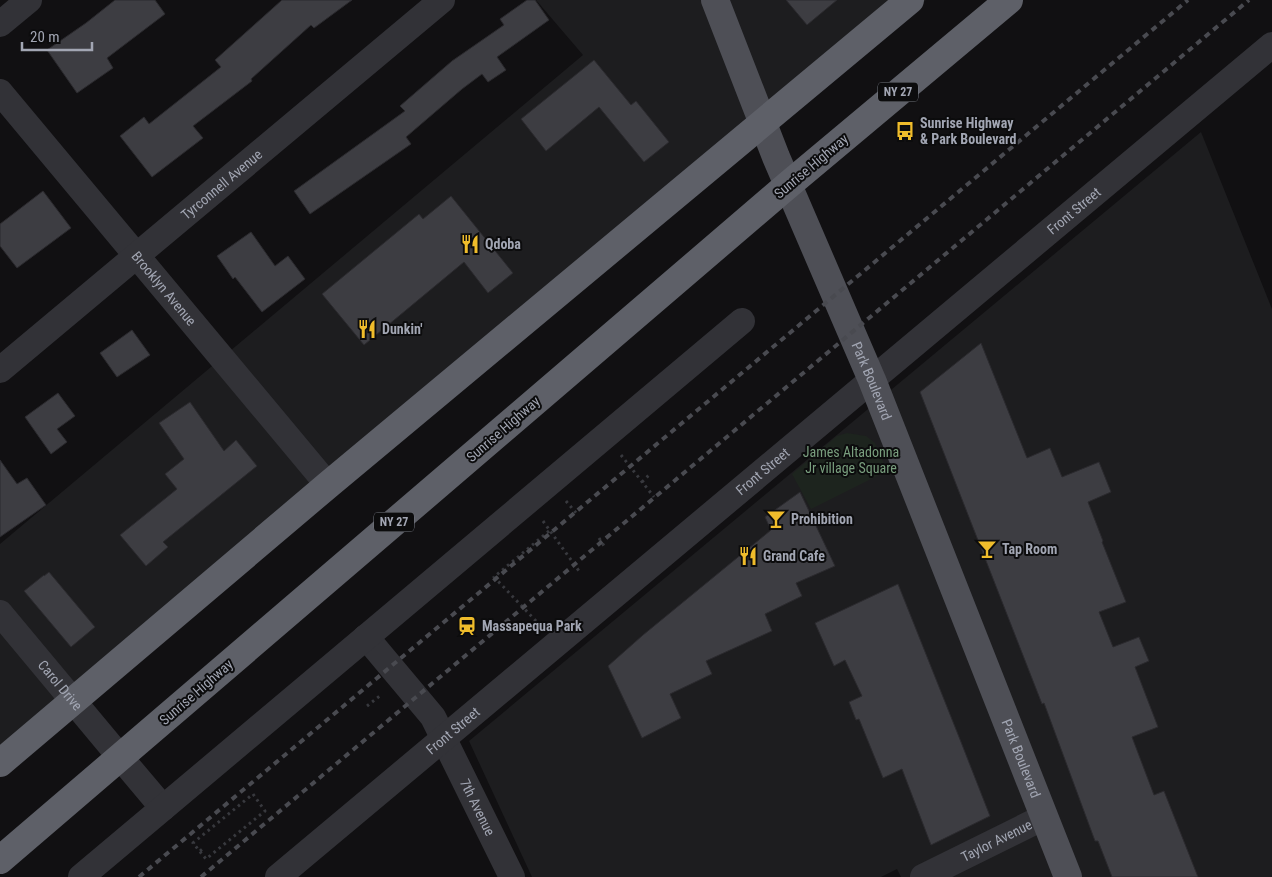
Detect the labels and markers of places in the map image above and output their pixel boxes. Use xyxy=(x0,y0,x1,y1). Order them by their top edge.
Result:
place label: Sunrise Highway & Park Boulevard xyxy=(920,115,1016,147)
bus stop icon: Sunrise Highway & Park Boulevard xyxy=(894,120,916,142)
restaurant icon: Qdoba xyxy=(459,233,481,255)
place label: Qdoba xyxy=(485,236,521,252)
restaurant icon: Dunkin' xyxy=(356,318,378,340)
place label: Dunkin' xyxy=(382,321,423,337)
bar icon: Prohibition xyxy=(765,508,787,530)
place label: Prohibition xyxy=(791,511,853,527)
bar icon: Tap Room xyxy=(976,538,998,560)
place label: Tap Room xyxy=(1002,541,1057,557)
restaurant icon: Grand Cafe xyxy=(737,545,759,567)
place label: Grand Cafe xyxy=(763,548,825,564)
station icon: Massapequa Park xyxy=(456,615,478,637)
place label: Massapequa Park xyxy=(482,618,582,634)

